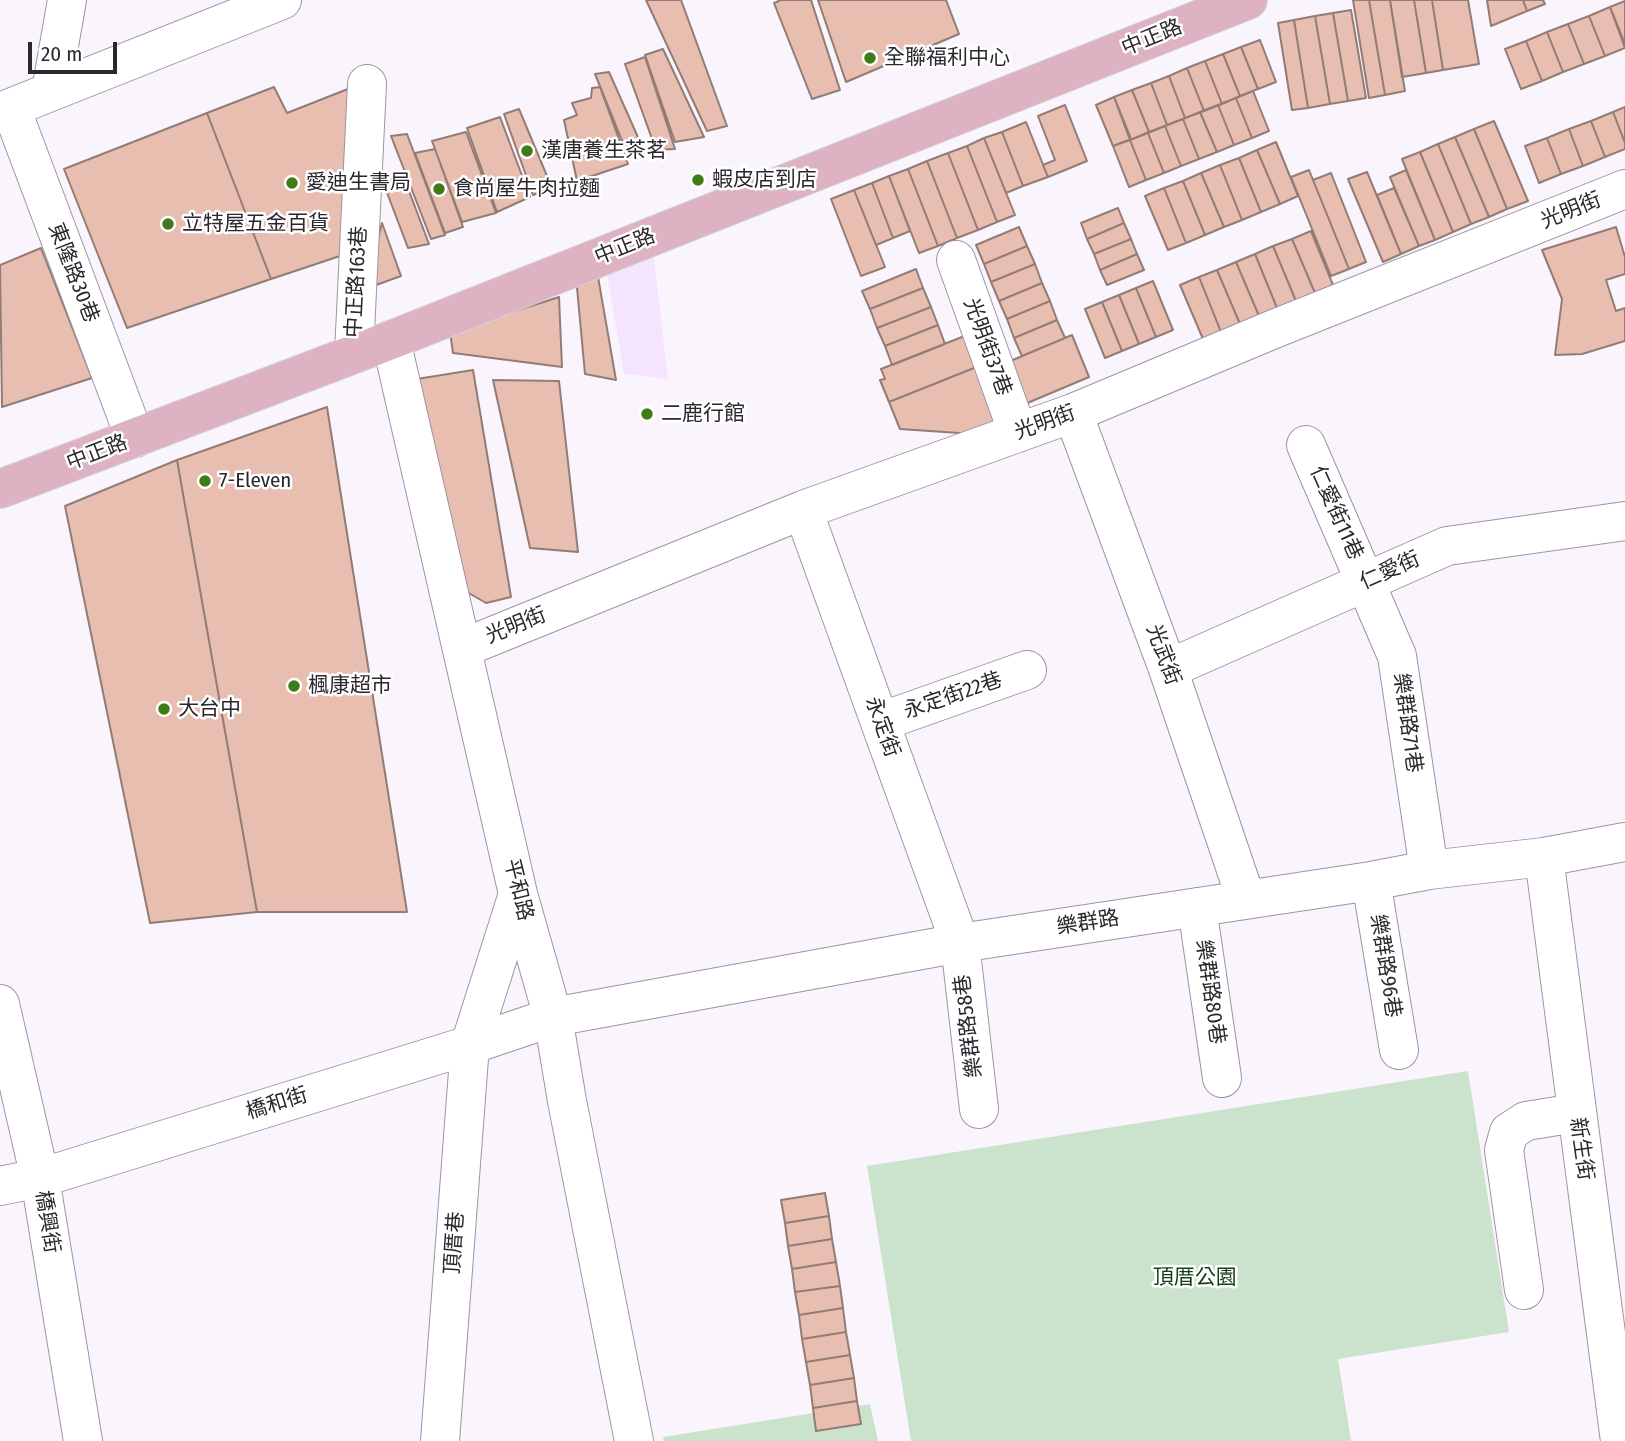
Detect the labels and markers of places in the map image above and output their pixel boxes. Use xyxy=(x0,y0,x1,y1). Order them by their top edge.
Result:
place label: 全聯福利中心 xyxy=(884,45,1010,71)
marker: 全聯福利中心 xyxy=(862,50,878,66)
place label: 漢唐養生茶茗 xyxy=(541,138,667,164)
marker: 漢唐養生茶茗 xyxy=(519,143,535,159)
place label: 蝦皮店到店 xyxy=(712,167,817,193)
place label: 愛迪生書局 xyxy=(306,170,411,196)
marker: 蝦皮店到店 xyxy=(690,172,706,188)
marker: 愛迪生書局 xyxy=(284,175,300,191)
place label: 食尚屋牛肉拉麵 xyxy=(453,176,600,202)
marker: 食尚屋牛肉拉麵 xyxy=(431,181,447,197)
place label: 立特屋五金百貨 xyxy=(182,211,329,237)
marker: 立特屋五金百貨 xyxy=(160,216,176,232)
place label: 二鹿行館 xyxy=(661,401,745,427)
marker: 二鹿行館 xyxy=(639,406,655,422)
place label: 7-Eleven xyxy=(219,468,291,494)
marker: 7-Eleven xyxy=(197,473,213,489)
place label: 楓康超市 xyxy=(308,673,392,699)
marker: 楓康超市 xyxy=(286,678,302,694)
place label: 大台中 xyxy=(178,696,241,722)
marker: 大台中 xyxy=(156,701,172,717)

